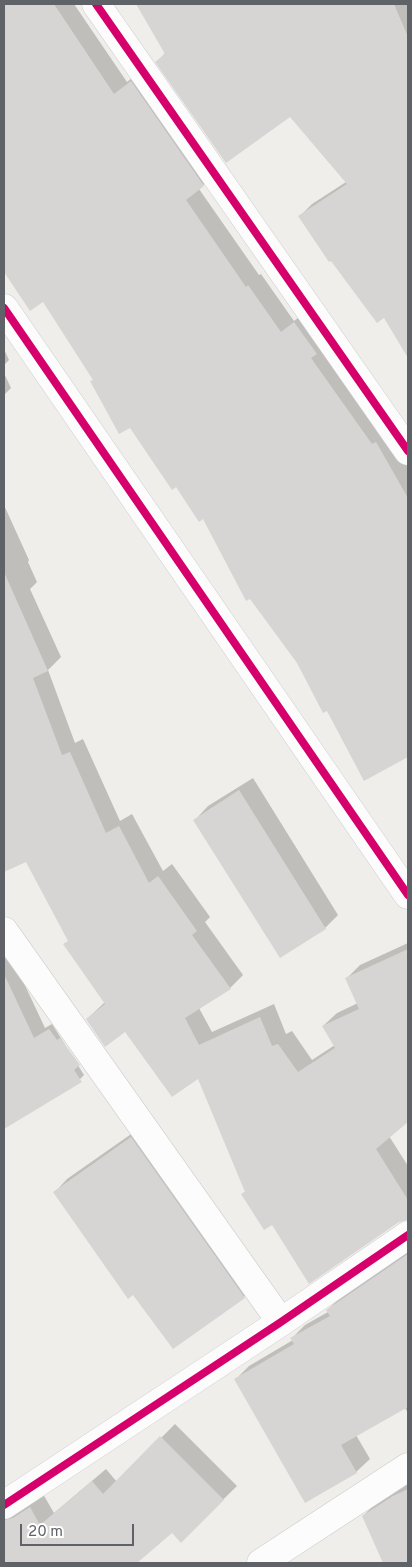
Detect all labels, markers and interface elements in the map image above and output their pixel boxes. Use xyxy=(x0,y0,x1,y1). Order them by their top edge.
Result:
scale bar xyxy=(22,1514,136,1546)
text: 20 m xyxy=(28,1523,63,1542)

